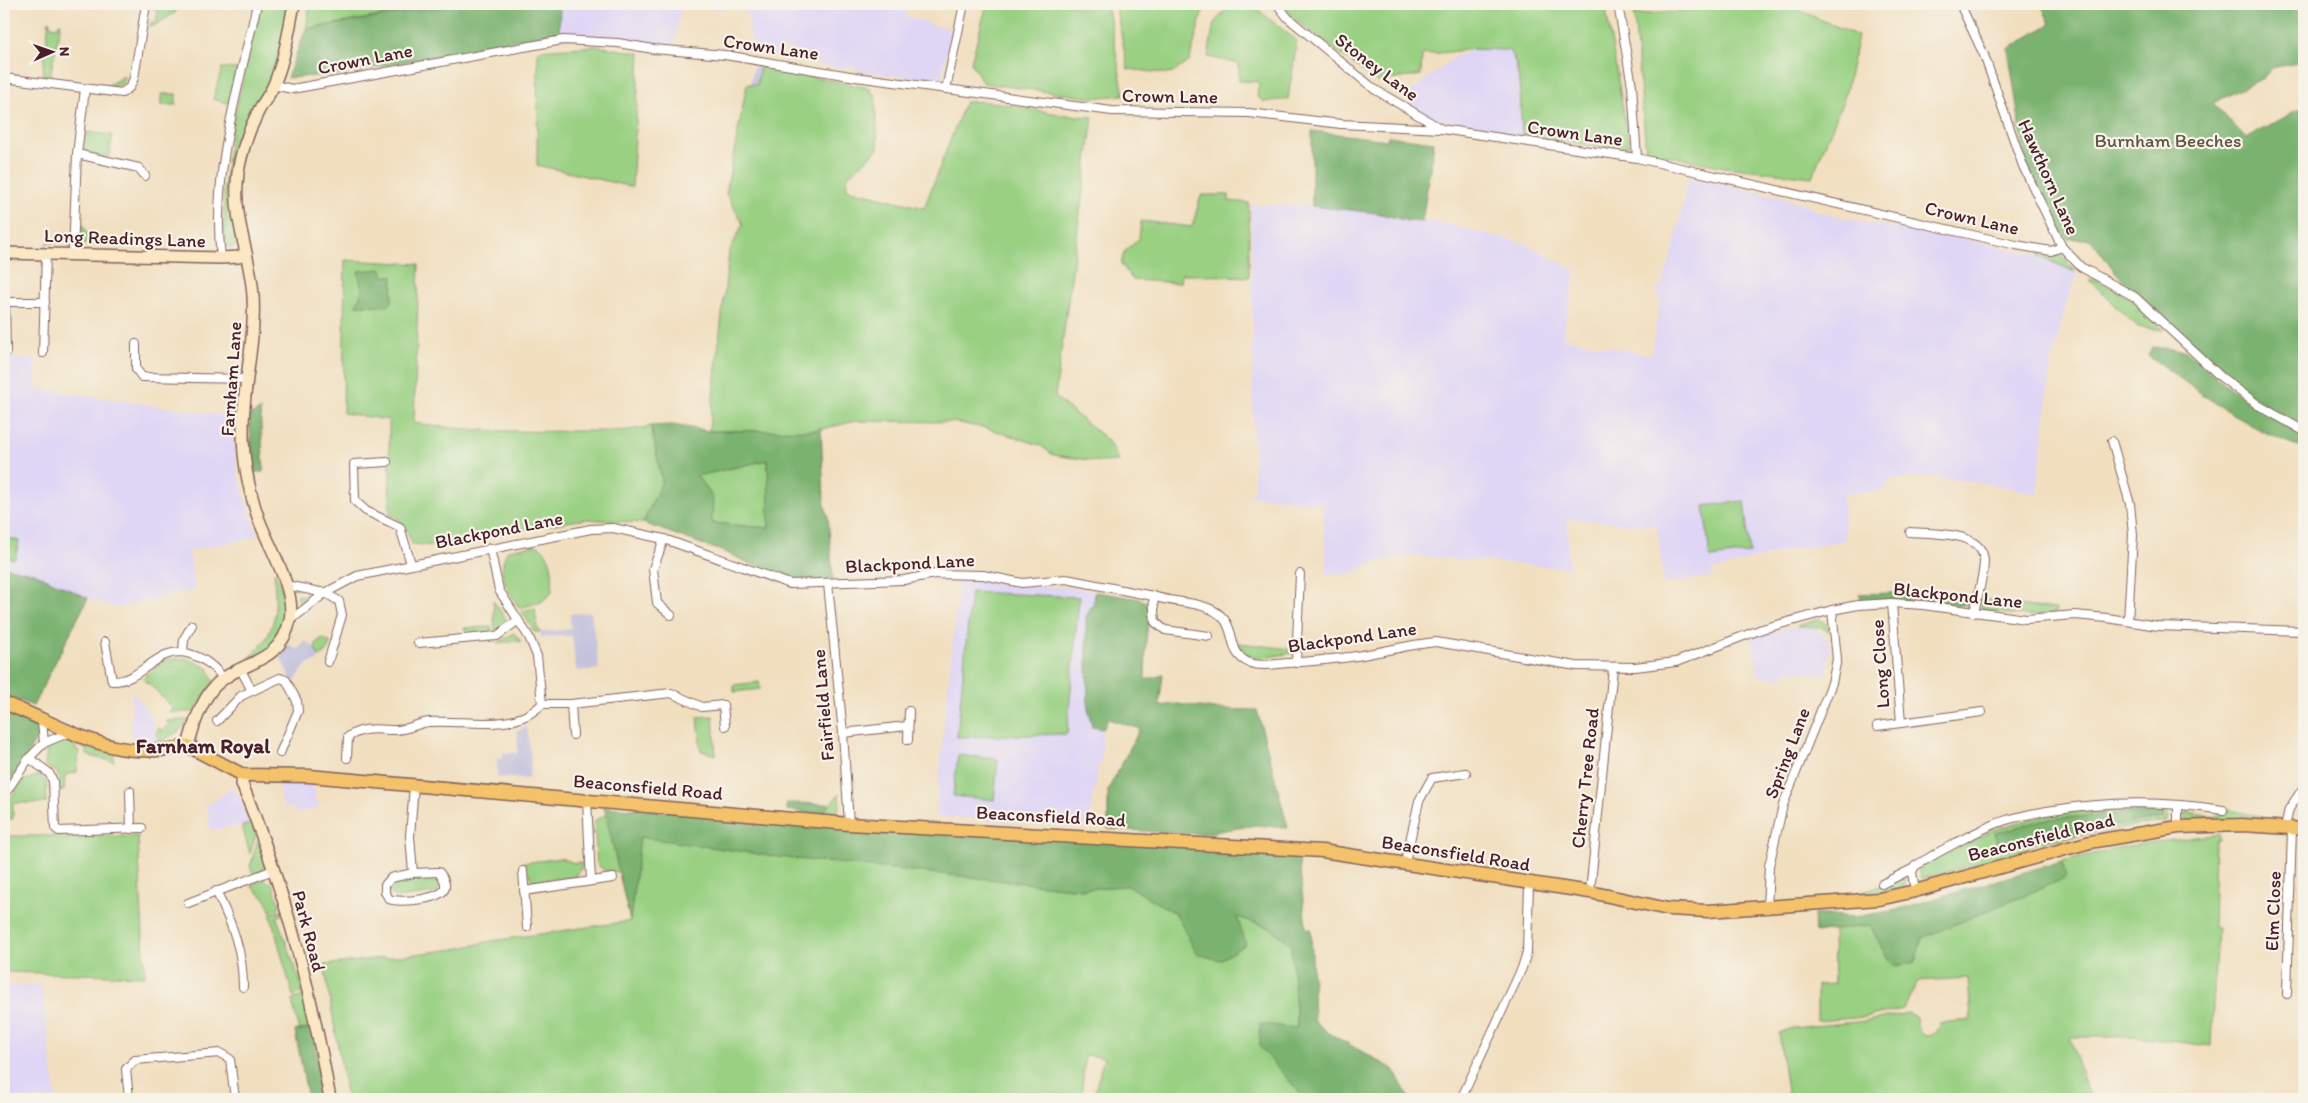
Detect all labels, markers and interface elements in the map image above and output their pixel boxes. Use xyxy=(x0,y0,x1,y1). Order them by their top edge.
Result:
north arrow xyxy=(28,28,78,78)
street label: Stoney Lane xyxy=(1330,28,1424,106)
street label: Crown Lane xyxy=(722,29,820,65)
street label: Crown Lane xyxy=(316,39,414,79)
text: N xyxy=(56,47,73,57)
street label: Crown Lane xyxy=(1122,84,1218,108)
street label: Crown Lane xyxy=(1526,115,1624,151)
street label: Hawthorn Lane xyxy=(2013,116,2085,238)
park label: Burnham Beeches xyxy=(2095,129,2241,152)
street label: Crown Lane xyxy=(1923,196,2021,240)
street label: Long Readings Lane xyxy=(44,224,206,252)
street label: Farnham Lane xyxy=(216,321,246,437)
street label: Blackpond Lane xyxy=(433,506,565,554)
street label: Blackpond Lane xyxy=(845,548,975,578)
street label: Blackpond Lane xyxy=(1892,577,2024,613)
street label: Blackpond Lane xyxy=(1286,617,1418,657)
street label: Long Close xyxy=(1865,619,1895,709)
street label: Fairfield Lane xyxy=(807,648,839,762)
street label: Spring Lane xyxy=(1759,704,1815,802)
street label: Cherry Tree Road xyxy=(1566,706,1604,850)
district label: Farnham Royal xyxy=(136,733,271,759)
street label: Beaconsfield Road xyxy=(572,769,724,805)
street label: Beaconsfield Road xyxy=(975,801,1127,831)
street label: Beaconsfield Road xyxy=(1965,808,2117,866)
street label: Beaconsfield Road xyxy=(1380,830,1533,876)
street label: Elm Close xyxy=(2260,870,2286,952)
street label: Park Road xyxy=(287,888,331,975)

